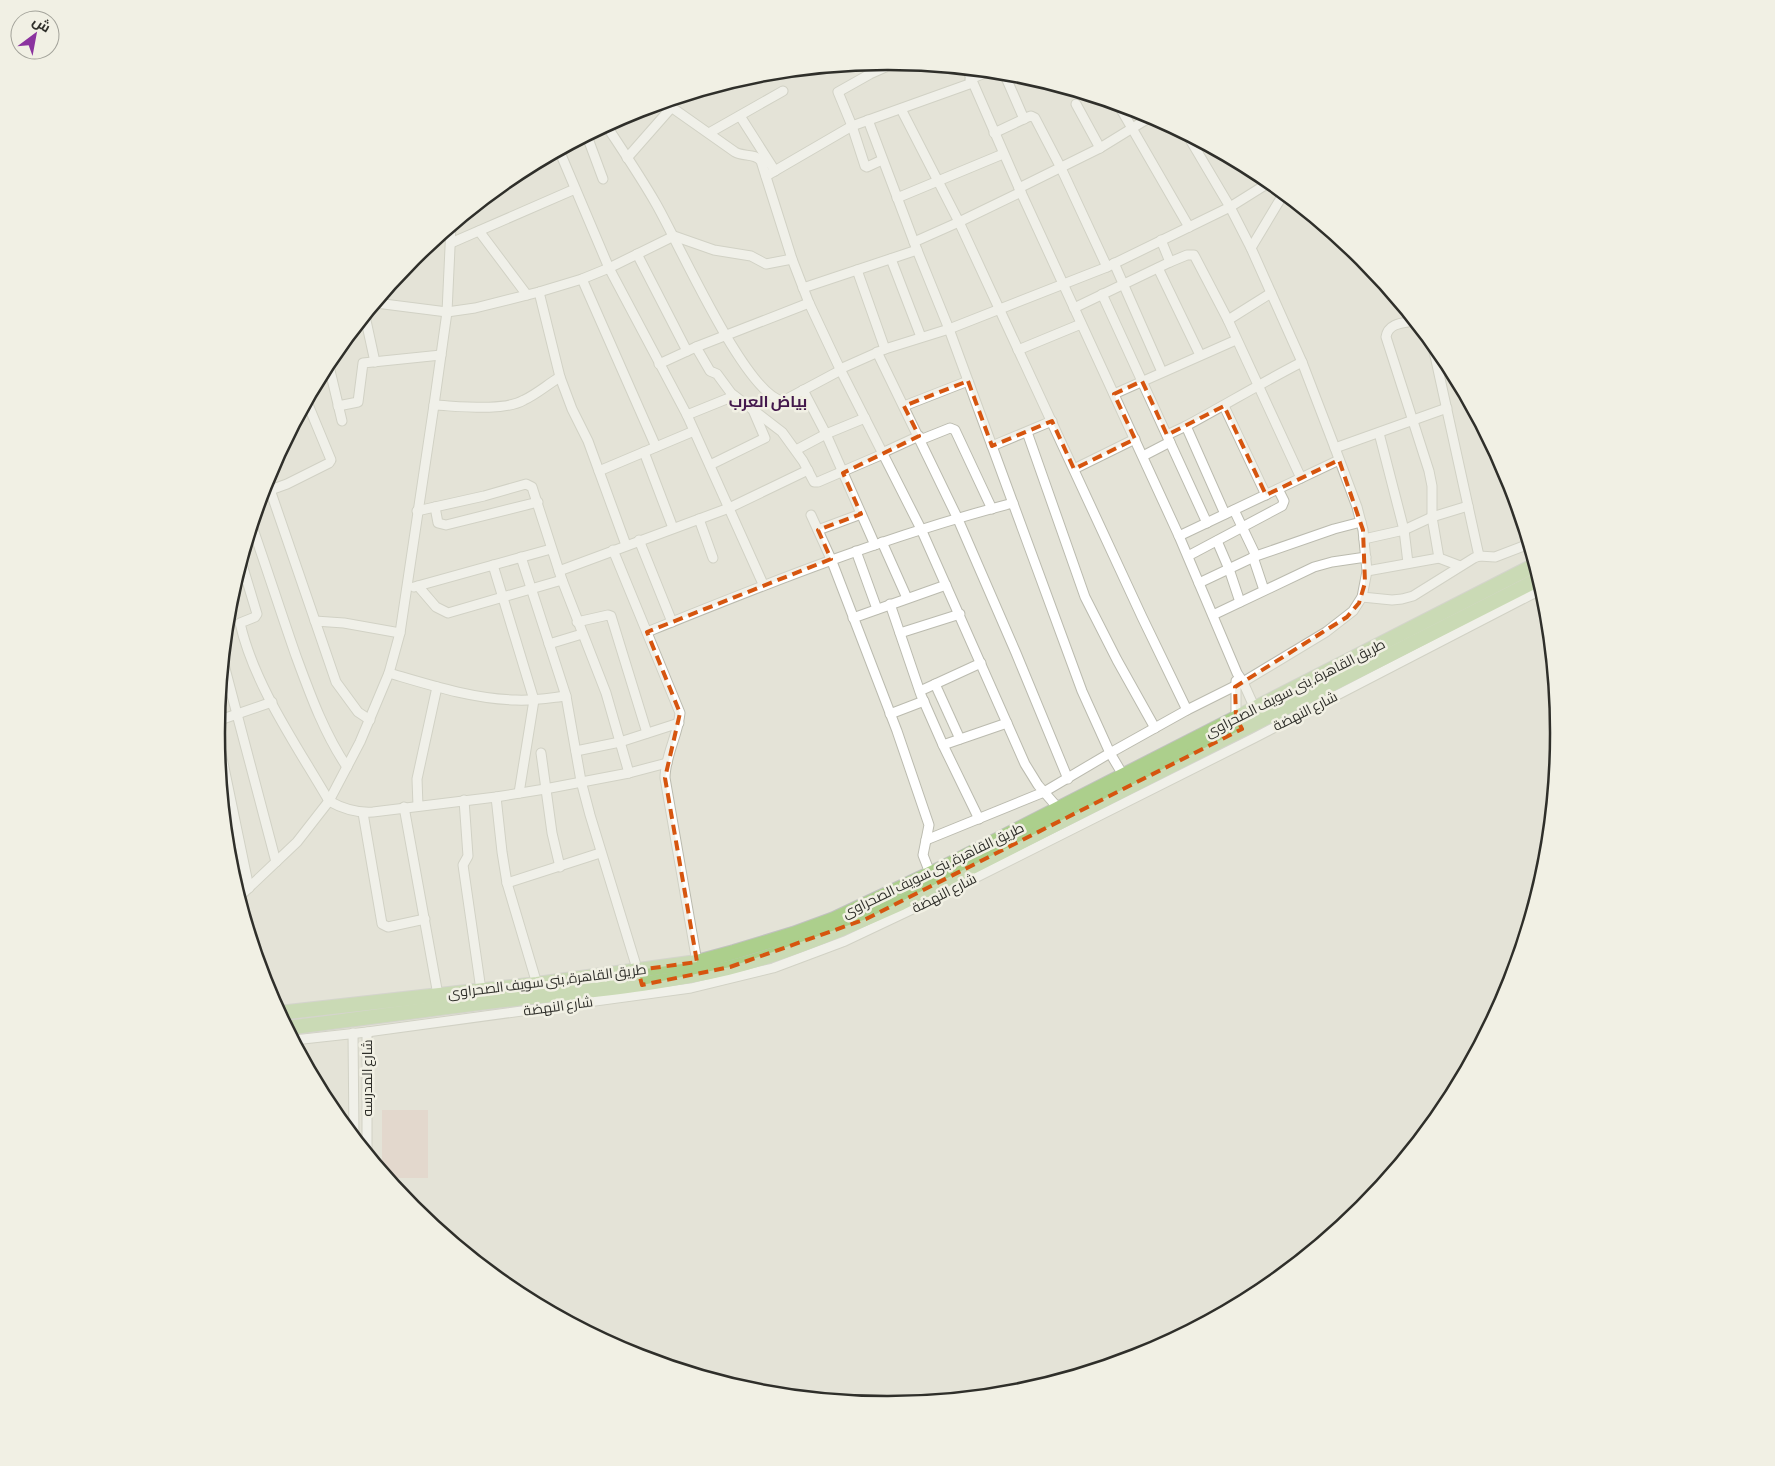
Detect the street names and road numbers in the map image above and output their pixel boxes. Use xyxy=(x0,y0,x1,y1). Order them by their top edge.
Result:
street label: طريق القاهرة, بنى سويف الصحراوى xyxy=(1202,635,1388,741)
street label: شارع النهضة xyxy=(1270,688,1340,735)
street label: طريق القاهرة, بنى سويف الصحراوى xyxy=(840,819,1027,922)
street label: شارع النهضة xyxy=(909,870,979,917)
street label: طريق القاهرة, بنى سويف الصحراوى xyxy=(447,961,647,1002)
street label: شارع النهضة xyxy=(522,993,594,1020)
street label: شارع المدرسه xyxy=(359,1040,376,1116)

